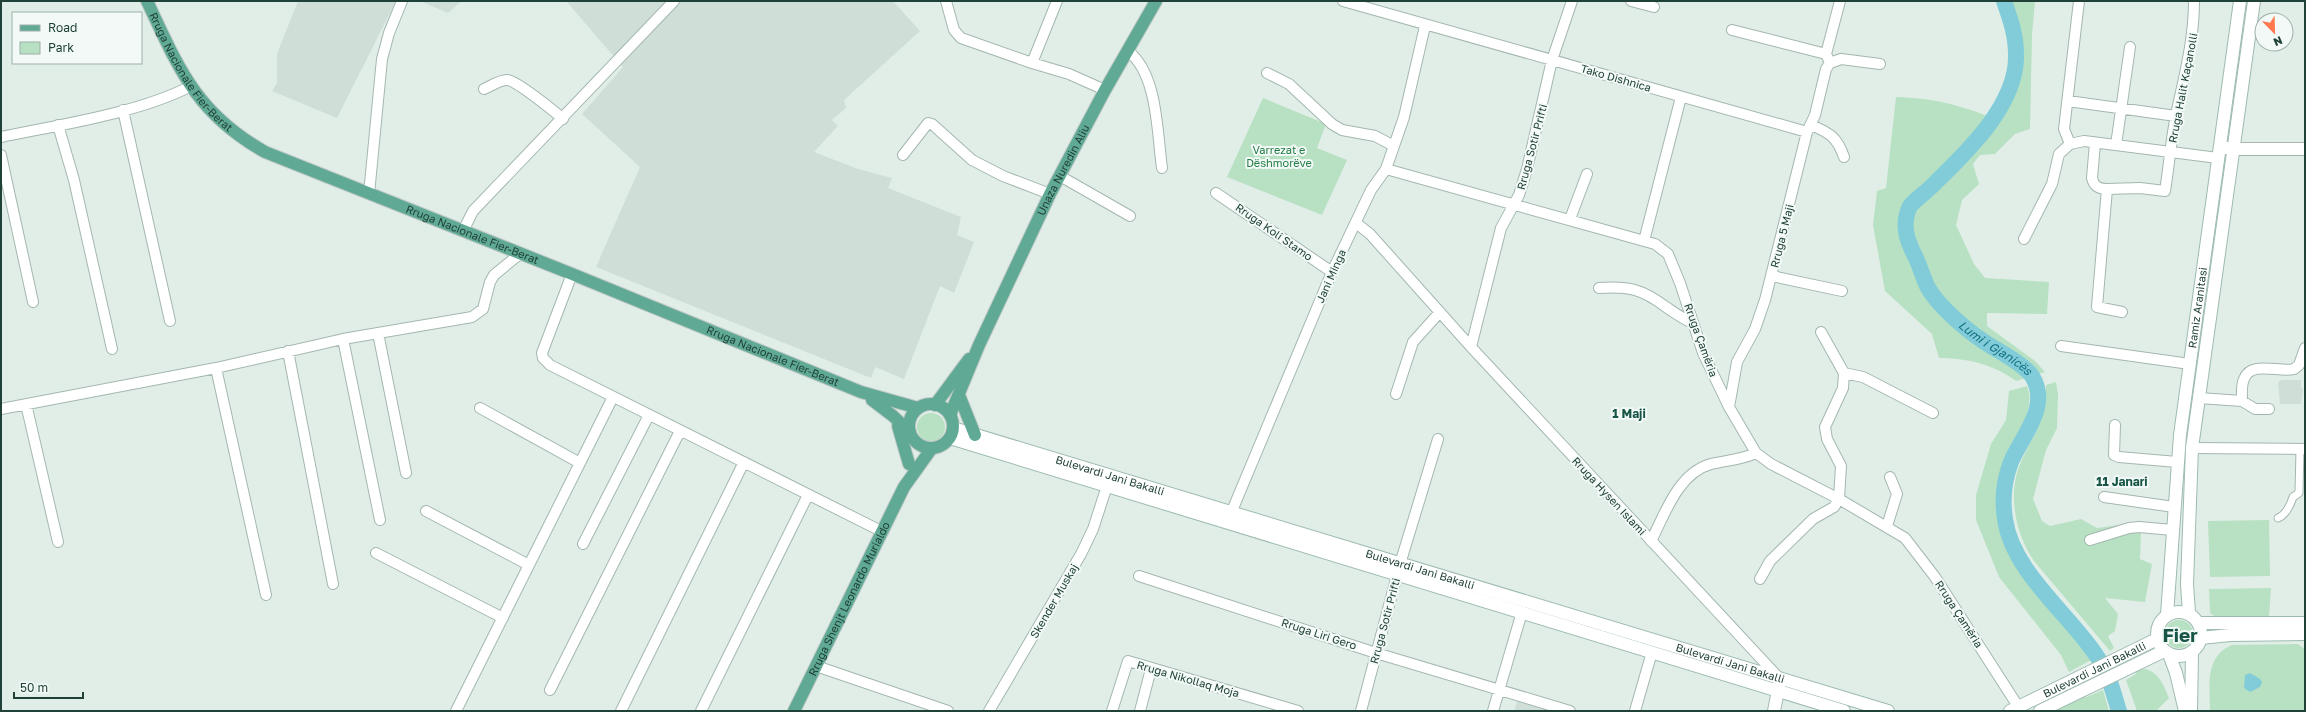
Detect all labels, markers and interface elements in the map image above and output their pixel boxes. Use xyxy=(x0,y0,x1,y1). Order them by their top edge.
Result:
street label: Rruga Nacionale Fier-Berat xyxy=(147,10,236,134)
legend xyxy=(12,12,142,64)
north arrow xyxy=(2254,12,2294,52)
text: Road xyxy=(48,20,77,35)
street label: Rruga Halit Kaçanolli xyxy=(2165,32,2200,144)
text: N xyxy=(2272,34,2284,49)
text: Park xyxy=(48,40,74,55)
street label: Tako Dishnica xyxy=(1579,61,1653,94)
street label: Rruga Sotir Prifti xyxy=(1514,103,1549,191)
street label: Unaza Nuredin Aliu xyxy=(1034,122,1092,217)
park label: Varrezat e Dëshmorëve xyxy=(1246,143,1312,169)
street label: Rruga Koli Stamo xyxy=(1233,200,1316,263)
street label: Rruga Nacionale Fier-Berat xyxy=(404,202,541,266)
street label: Rruga 5 Maji xyxy=(1767,203,1796,269)
street label: Jani Minga xyxy=(1313,247,1348,304)
street label: Ramiz Aranitasi xyxy=(2185,266,2209,349)
street label: Rruga Çamëria xyxy=(1682,301,1721,378)
water label: Lumi i Gjanicës xyxy=(1956,317,2036,379)
street label: Rruga Nacionale Fier-Berat xyxy=(705,323,841,388)
district label: 1 Maji xyxy=(1612,406,1646,421)
street label: Bulevardi Jani Bakalli xyxy=(1054,452,1166,498)
street label: Rruga Hysen Islami xyxy=(1570,454,1649,537)
district label: 11 Janari xyxy=(2096,474,2148,489)
street label: Rruga Shenjt Leonardo Murialdo xyxy=(805,519,892,678)
street label: Bulevardi Jani Bakalli xyxy=(1364,546,1476,592)
street label: Skender Muskaj xyxy=(1027,561,1080,640)
street label: Rruga Sotir Prifti xyxy=(1367,577,1402,665)
street label: Rruga Çamëria xyxy=(1933,578,1986,650)
street label: Rruga Liri Gero xyxy=(1280,615,1359,652)
district label: Fier xyxy=(2162,623,2198,646)
street label: Bulevardi Jani Bakalli xyxy=(2041,638,2148,700)
street label: Bulevardi Jani Bakalli xyxy=(1674,640,1786,685)
street label: Rruga Nikollaq Moja xyxy=(1135,658,1241,699)
scale bar xyxy=(14,674,83,700)
text: 50 m xyxy=(20,680,48,695)

